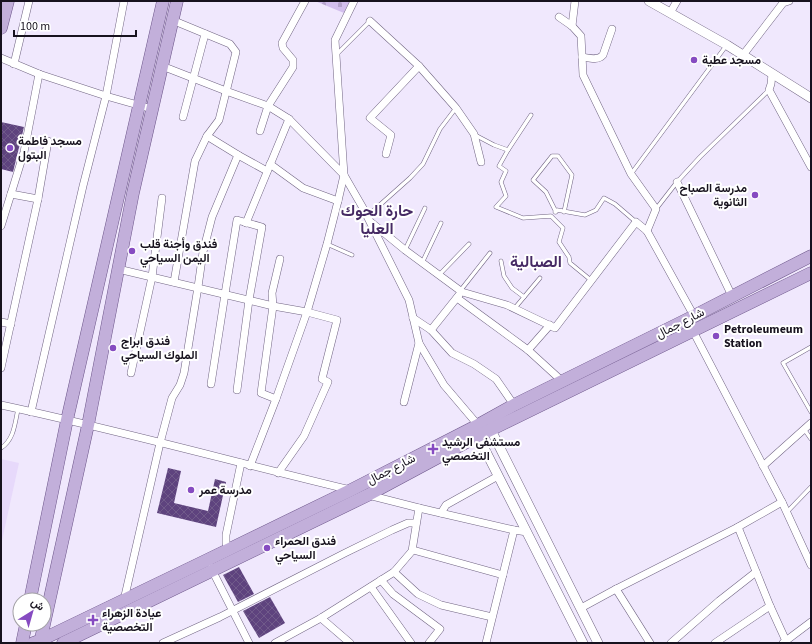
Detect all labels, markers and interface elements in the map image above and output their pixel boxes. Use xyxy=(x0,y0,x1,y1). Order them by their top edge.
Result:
scale bar xyxy=(14,12,136,38)
text: 100 m xyxy=(20,18,50,35)
place label: مسجد عطية xyxy=(702,52,761,69)
marker: مسجد عطية xyxy=(689,55,699,65)
place label: مسجد فاطمة البتول xyxy=(18,133,82,164)
marker: مسجد فاطمة البتول xyxy=(5,143,15,153)
place label: مدرسة الصباح الثانوية xyxy=(679,180,747,211)
marker: مدرسة الصباح الثانوية xyxy=(750,190,760,200)
district label: حارة الحوك العليا xyxy=(341,200,413,240)
place label: فندق وأجنة قلب اليمن السياحي xyxy=(140,236,218,268)
marker: فندق وأجنة قلب اليمن السياحي xyxy=(127,246,137,256)
district label: الصبالية xyxy=(510,251,562,273)
street label: شارع جمال xyxy=(653,304,707,343)
place label: Petroleumeum Station xyxy=(724,321,803,352)
marker: Petroleumeum Station xyxy=(711,331,721,341)
place label: فندق ابراج الملوك السياحي xyxy=(121,333,198,365)
marker: فندق ابراج الملوك السياحي xyxy=(108,343,118,353)
place label: مستشفى الرشيد التخصصي xyxy=(442,434,521,466)
marker: مستشفى الرشيد التخصصي xyxy=(427,443,439,455)
street label: شارع جمال xyxy=(364,450,418,489)
place label: مدرسة عمر xyxy=(198,482,252,499)
marker: مدرسة عمر xyxy=(186,485,196,495)
place label: فندق الحمراء السياحي xyxy=(275,533,336,565)
marker: فندق الحمراء السياحي xyxy=(262,543,272,553)
north arrow xyxy=(12,592,52,632)
text: ش xyxy=(28,594,48,614)
place label: عيادة الزهراء التخصصية xyxy=(102,605,161,636)
marker: عيادة الزهراء التخصصية xyxy=(87,614,99,626)

